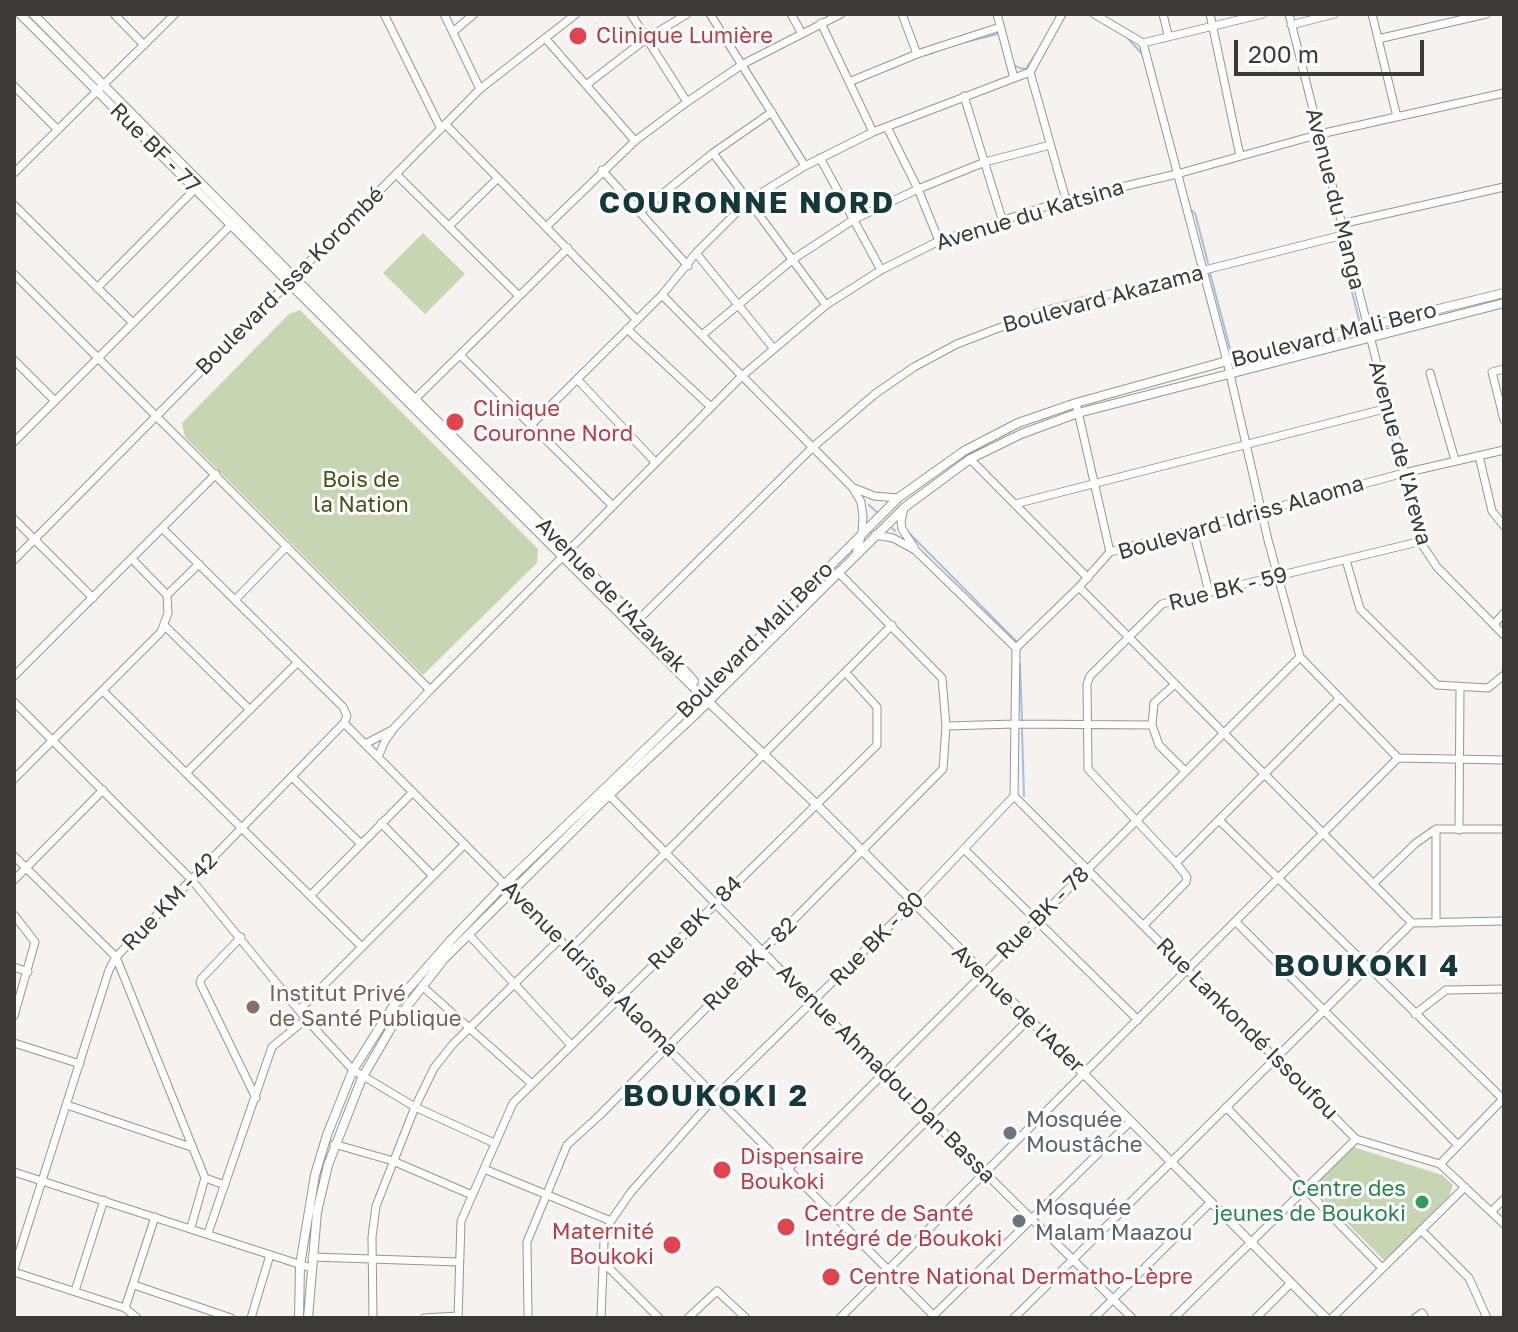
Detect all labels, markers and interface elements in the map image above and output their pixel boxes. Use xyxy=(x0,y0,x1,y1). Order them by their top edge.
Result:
place label: Clinique Lumière xyxy=(596,23,773,49)
scale bar xyxy=(1238,24,1428,74)
marker: Clinique Lumière xyxy=(567,25,589,47)
text: 200 m xyxy=(1248,39,1319,68)
street label: Rue BF - 77 xyxy=(104,97,206,199)
street label: Avenue du Manga xyxy=(1300,105,1370,293)
street label: Avenue du Katsina xyxy=(933,174,1127,256)
street label: Boulevard Issa Korombé xyxy=(190,181,390,381)
district label: COURONNE NORD xyxy=(599,185,895,221)
street label: Boulevard Akazama xyxy=(1000,259,1206,339)
street label: Boulevard Mali Bero xyxy=(1229,297,1439,373)
street label: Avenue de l'Arewa xyxy=(1363,358,1437,548)
place label: Clinique Couronne Nord xyxy=(473,396,633,448)
marker: Clinique Couronne Nord xyxy=(444,411,466,433)
park label: Bois de la Nation xyxy=(313,467,409,518)
street label: Boulevard Idriss Alaoma xyxy=(1115,470,1367,566)
street label: Avenue de l'Azawak xyxy=(530,512,692,678)
street label: Boulevard Mali Bero xyxy=(671,556,839,724)
street label: Rue BK - 59 xyxy=(1166,562,1290,616)
street label: Rue KM - 42 xyxy=(117,848,223,956)
street label: Rue BK - 78 xyxy=(991,861,1095,965)
street label: Rue BK - 84 xyxy=(642,870,748,976)
street label: Avenue Idrissa Alaoma xyxy=(496,875,684,1063)
street label: Rue BK - 80 xyxy=(824,886,930,992)
street label: Rue BK - 82 xyxy=(698,912,802,1016)
street label: Rue Lankondé Issoufou xyxy=(1151,933,1343,1125)
street label: Avenue de l'Ader xyxy=(946,939,1090,1079)
district label: BOUKOKI 4 xyxy=(1274,948,1460,984)
street label: Avenue Ahmadou Dan Bassa xyxy=(771,959,1001,1189)
place label: Institut Privé de Santé Publique xyxy=(269,981,461,1032)
marker: Institut Privé de Santé Publique xyxy=(244,998,262,1016)
district label: BOUKOKI 2 xyxy=(623,1078,809,1114)
place label: Mosquée Moustâche xyxy=(1026,1107,1143,1158)
marker: Mosquée Moustâche xyxy=(1001,1124,1019,1142)
place label: Dispensaire Boukoki xyxy=(740,1144,864,1196)
marker: Dispensaire Boukoki xyxy=(711,1159,733,1181)
place label: Centre des jeunes de Boukoki xyxy=(1214,1176,1406,1228)
marker: Centre des jeunes de Boukoki xyxy=(1413,1193,1431,1211)
place label: Mosquée Malam Maazou xyxy=(1035,1195,1192,1246)
place label: Centre de Santé Intégré de Boukoki xyxy=(804,1201,1002,1252)
marker: Mosquée Malam Maazou xyxy=(1010,1212,1028,1230)
marker: Centre de Santé Intégré de Boukoki xyxy=(775,1216,797,1238)
place label: Maternité Boukoki xyxy=(552,1219,654,1270)
marker: Maternité Boukoki xyxy=(661,1234,683,1256)
place label: Centre National Dermatho-Lèpre xyxy=(849,1264,1193,1290)
marker: Centre National Dermatho-Lèpre xyxy=(820,1266,842,1288)

